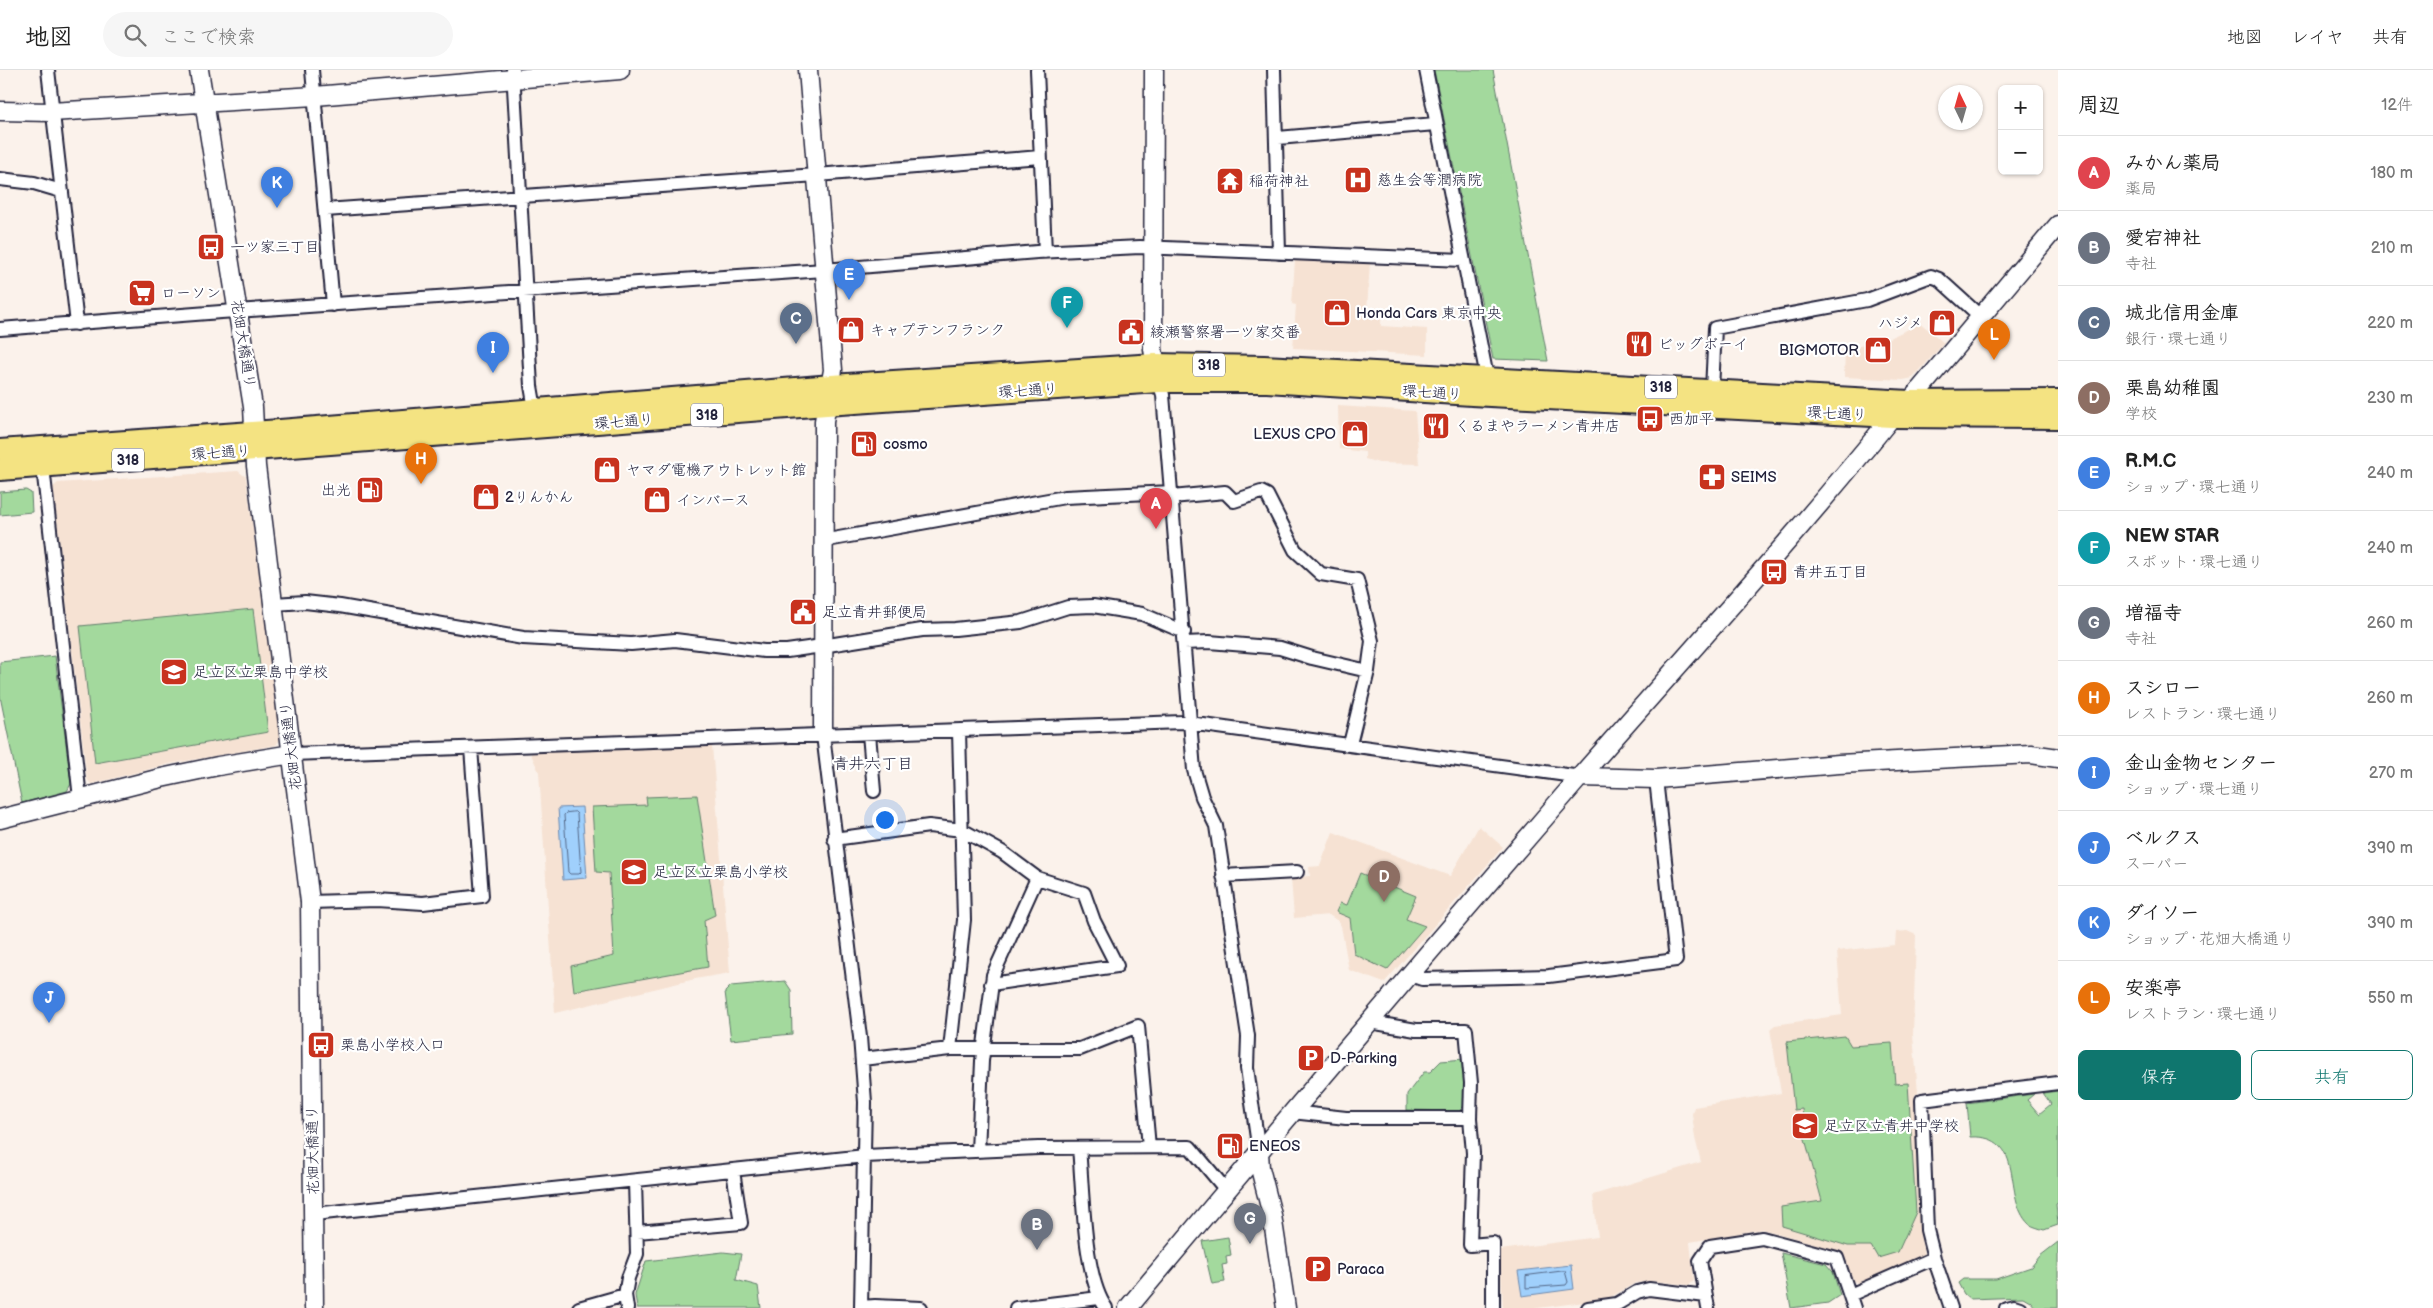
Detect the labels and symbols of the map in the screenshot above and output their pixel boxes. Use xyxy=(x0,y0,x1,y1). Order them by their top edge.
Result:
north arrow xyxy=(1938,85,1983,130)
hospital icon: 慈生会等潤病院 xyxy=(1343,165,1373,195)
temple icon: 稲荷神社 xyxy=(1215,166,1245,196)
pin: K xyxy=(261,167,293,208)
place label: 慈生会等潤病院 xyxy=(1377,171,1482,190)
place label: 稲荷神社 xyxy=(1249,172,1309,191)
bus stop icon: 一ツ家三丁目 xyxy=(196,232,226,262)
place label: 一ツ家三丁目 xyxy=(230,238,320,257)
pin: E xyxy=(833,259,865,300)
supermarket icon: ローソン xyxy=(127,278,157,308)
place label: ローソン xyxy=(161,284,221,303)
pin: F xyxy=(1051,287,1083,328)
street label: 花畑大橋通り xyxy=(227,298,259,390)
shop icon: Honda Cars 東京中央 xyxy=(1322,298,1352,328)
pin: C xyxy=(780,303,812,344)
place label: Honda Cars 東京中央 xyxy=(1356,304,1501,323)
shop icon: ハジメ xyxy=(1927,308,1957,338)
place label: ハジメ xyxy=(1878,314,1923,333)
shop icon: キャプテンフランク xyxy=(836,315,866,345)
public building icon: 綾瀬警察署一ツ家交番 xyxy=(1116,317,1146,347)
pin: L xyxy=(1978,319,2010,360)
place label: キャプテンフランク xyxy=(870,321,1005,340)
place label: 綾瀬警察署一ツ家交番 xyxy=(1150,323,1300,342)
restaurant icon: ビッグボーイ xyxy=(1624,329,1654,359)
pin: I xyxy=(477,332,509,373)
place label: ビッグボーイ xyxy=(1658,335,1748,354)
shop icon: BIGMOTOR xyxy=(1863,335,1893,365)
place label: BIGMOTOR xyxy=(1779,341,1859,360)
road number: 318 xyxy=(1193,354,1225,376)
road number: 318 xyxy=(1645,376,1677,398)
street label: 環七通り xyxy=(997,379,1059,403)
street label: 環七通り xyxy=(1401,381,1463,405)
street label: 環七通り xyxy=(1807,403,1867,425)
road number: 318 xyxy=(691,404,723,426)
bus stop icon: 西加平 xyxy=(1635,404,1665,434)
street label: 環七通り xyxy=(593,410,655,434)
place label: 西加平 xyxy=(1669,410,1714,429)
restaurant icon: くるまやラーメン青井店 xyxy=(1421,411,1451,441)
place label: くるまやラーメン青井店 xyxy=(1455,417,1620,436)
shop icon: LEXUS CPO xyxy=(1340,419,1370,449)
place label: LEXUS CPO xyxy=(1253,425,1336,444)
fuel station icon: cosmo xyxy=(849,429,879,459)
place label: cosmo xyxy=(883,435,928,454)
street label: 環七通り xyxy=(190,441,252,465)
pin: H xyxy=(405,443,437,484)
road number: 318 xyxy=(112,448,144,472)
shop icon: ヤマダ電機アウトレット館 xyxy=(592,455,622,485)
place label: ヤマダ電機アウトレット館 xyxy=(626,461,807,480)
pharmacy icon: SEIMS xyxy=(1697,462,1727,492)
place label: SEIMS xyxy=(1731,468,1777,487)
fuel station icon: 出光 xyxy=(355,475,385,505)
place label: 出光 xyxy=(321,481,351,500)
shop icon: 2りんかん xyxy=(471,482,501,512)
shop icon: インバース xyxy=(642,485,672,515)
place label: 2りんかん xyxy=(505,488,574,507)
pin: A xyxy=(1140,488,1172,529)
place label: インバース xyxy=(676,491,750,510)
bus stop icon: 青井五丁目 xyxy=(1759,557,1789,587)
place label: 青井五丁目 xyxy=(1793,563,1868,582)
public building icon: 足立青井郵便局 xyxy=(788,597,818,627)
place label: 足立青井郵便局 xyxy=(822,603,927,622)
school or university icon: 足立区立栗島中学校 xyxy=(159,657,189,687)
place label: 足立区立栗島中学校 xyxy=(193,663,328,682)
street label: 花畑大橋通り xyxy=(276,700,306,792)
district label: 青井六丁目 xyxy=(833,755,913,774)
your location xyxy=(872,807,898,833)
school or university icon: 足立区立栗島小学校 xyxy=(619,857,649,887)
pin: D xyxy=(1368,861,1400,902)
place label: 足立区立栗島小学校 xyxy=(653,863,788,882)
pin: J xyxy=(33,982,65,1023)
bus stop icon: 栗島小学校入口 xyxy=(306,1030,336,1060)
place label: 栗島小学校入口 xyxy=(340,1036,445,1055)
parking icon: D-Parking xyxy=(1296,1043,1326,1073)
place label: D-Parking xyxy=(1330,1049,1397,1068)
street label: 花畑大橋通り xyxy=(303,1105,323,1195)
school or university icon: 足立区立青井中学校 xyxy=(1790,1111,1820,1141)
place label: 足立区立青井中学校 xyxy=(1824,1117,1959,1136)
fuel station icon: ENEOS xyxy=(1215,1131,1245,1161)
place label: ENEOS xyxy=(1249,1137,1300,1156)
pin: G xyxy=(1234,1203,1266,1244)
pin: B xyxy=(1021,1209,1053,1250)
parking icon: Paraca xyxy=(1303,1254,1333,1284)
place label: Paraca xyxy=(1337,1260,1384,1279)

